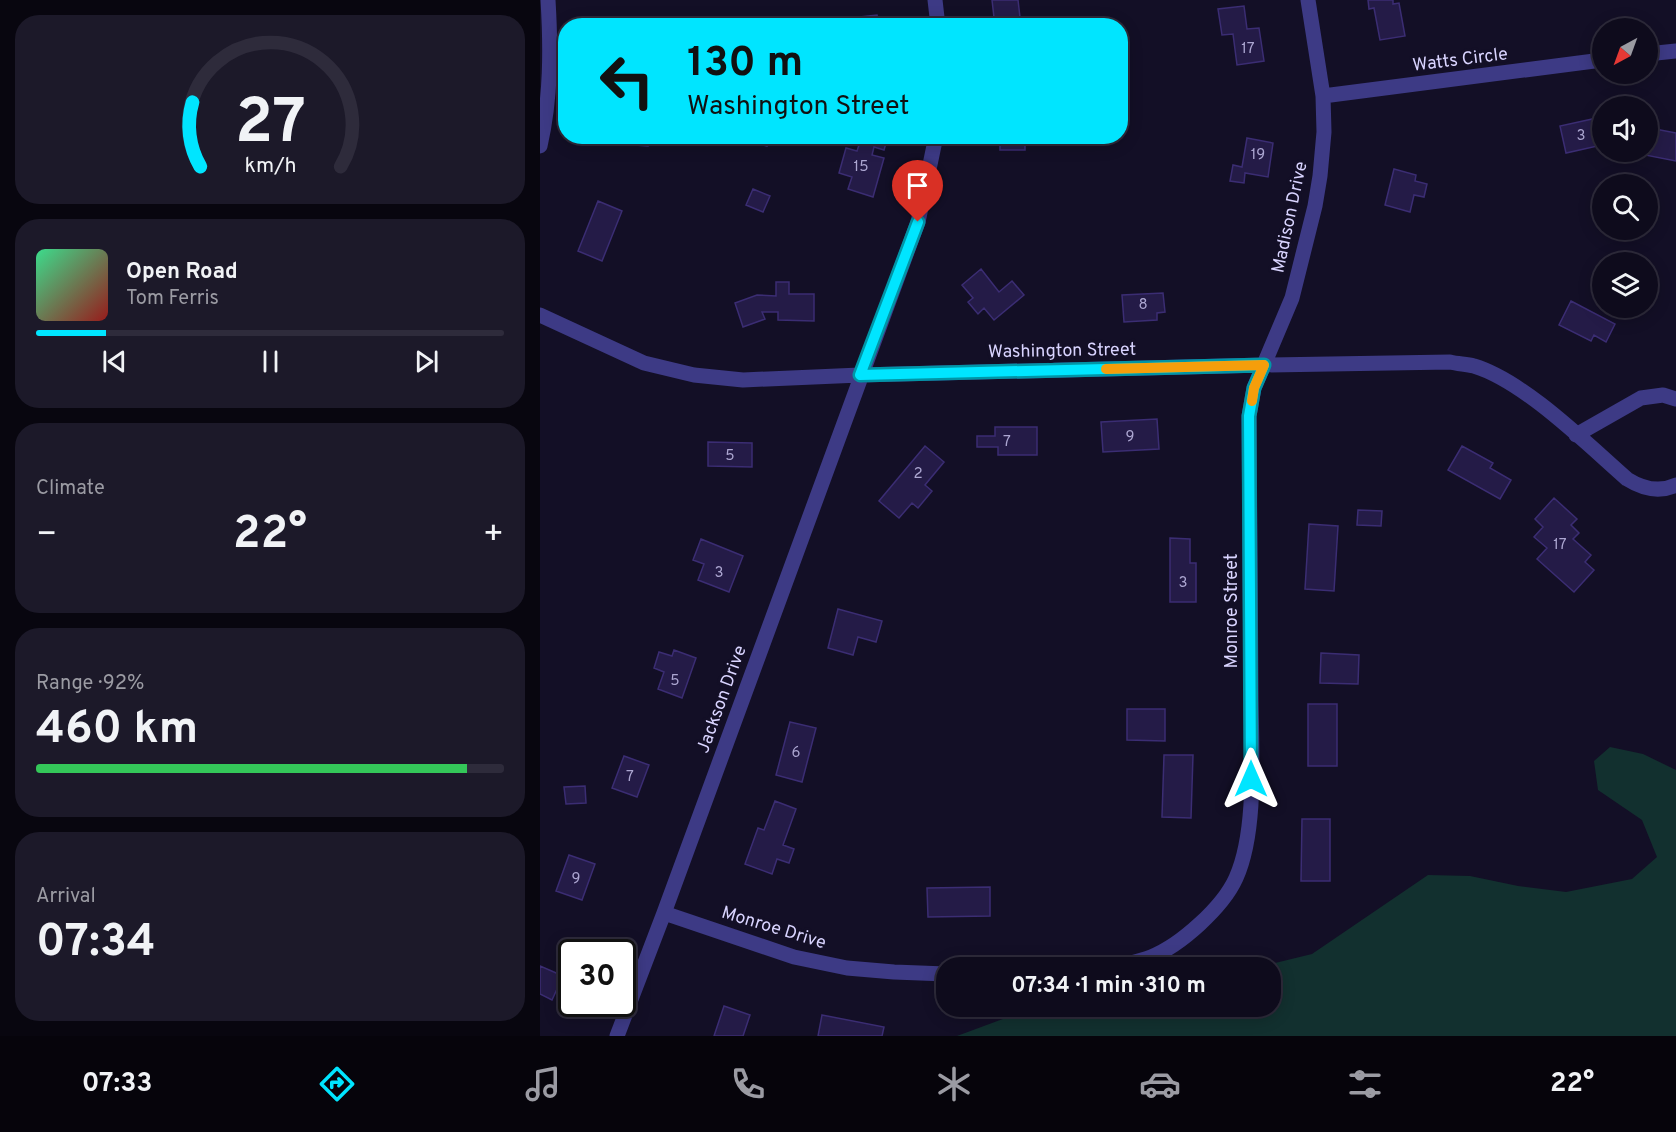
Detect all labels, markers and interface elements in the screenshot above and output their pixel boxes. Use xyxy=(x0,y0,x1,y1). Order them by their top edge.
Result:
north arrow xyxy=(1592,18,1658,84)
map controls xyxy=(1592,18,1658,318)
text: 130 m xyxy=(687,38,803,91)
house number: 17 xyxy=(1241,40,1255,59)
icon: left xyxy=(588,42,666,120)
street label: Watts Circle xyxy=(1411,43,1509,78)
text: 27 xyxy=(234,86,306,165)
text: Washington Street xyxy=(687,90,909,124)
button: sound xyxy=(1592,96,1658,162)
house number: 3 xyxy=(1576,127,1586,146)
house number: 19 xyxy=(1251,146,1265,165)
text: km/h xyxy=(244,153,296,180)
house number: 15 xyxy=(854,158,868,177)
street label: Madison Drive xyxy=(1267,159,1314,275)
pin xyxy=(892,160,943,222)
icon: arrive xyxy=(901,169,934,202)
button: search xyxy=(1592,174,1658,240)
button: layers xyxy=(1592,252,1658,318)
text: Open Road xyxy=(126,259,238,286)
text: Tom Ferris xyxy=(126,286,219,312)
house number: 8 xyxy=(1138,296,1148,315)
street label: Washington Street xyxy=(988,339,1136,364)
icon: previous xyxy=(98,345,131,378)
icon: pause xyxy=(254,345,287,378)
icon: next xyxy=(410,345,443,378)
house number: 9 xyxy=(1126,428,1134,447)
house number: 7 xyxy=(1003,433,1011,452)
house number: 5 xyxy=(725,447,735,466)
house number: 2 xyxy=(913,465,923,484)
text: Climate xyxy=(36,476,105,502)
text: 22° xyxy=(233,507,307,564)
text: − xyxy=(36,515,57,557)
text: + xyxy=(483,515,504,557)
house number: 17 xyxy=(1553,536,1567,555)
street label: Monroe Street xyxy=(1221,553,1244,669)
house number: 3 xyxy=(714,564,724,583)
house number: 3 xyxy=(1178,574,1188,593)
street label: Jackson Drive xyxy=(692,642,753,757)
text: Range · 92% xyxy=(36,671,144,697)
house number: 5 xyxy=(670,672,680,691)
text: 460 km xyxy=(36,702,198,759)
house number: 6 xyxy=(792,744,801,763)
position arrow xyxy=(1219,747,1283,811)
house number: 7 xyxy=(626,768,634,787)
house number: 9 xyxy=(572,870,580,889)
text: Arrival xyxy=(36,884,96,910)
street label: Monroe Drive xyxy=(718,902,829,955)
text: 07:34 xyxy=(36,915,156,972)
speed limit sign: 30 xyxy=(558,939,636,1017)
text: 07:34 · 1 min · 310 m xyxy=(1011,973,1206,1000)
icon: directions xyxy=(316,1063,358,1105)
icon: music xyxy=(522,1063,564,1105)
icon: phone xyxy=(727,1063,769,1105)
icon: climate xyxy=(933,1063,975,1105)
icon: car xyxy=(1139,1063,1181,1105)
icon: filters xyxy=(1344,1063,1386,1105)
text: 07:33 xyxy=(82,1067,153,1101)
text: 22° xyxy=(1550,1067,1594,1101)

